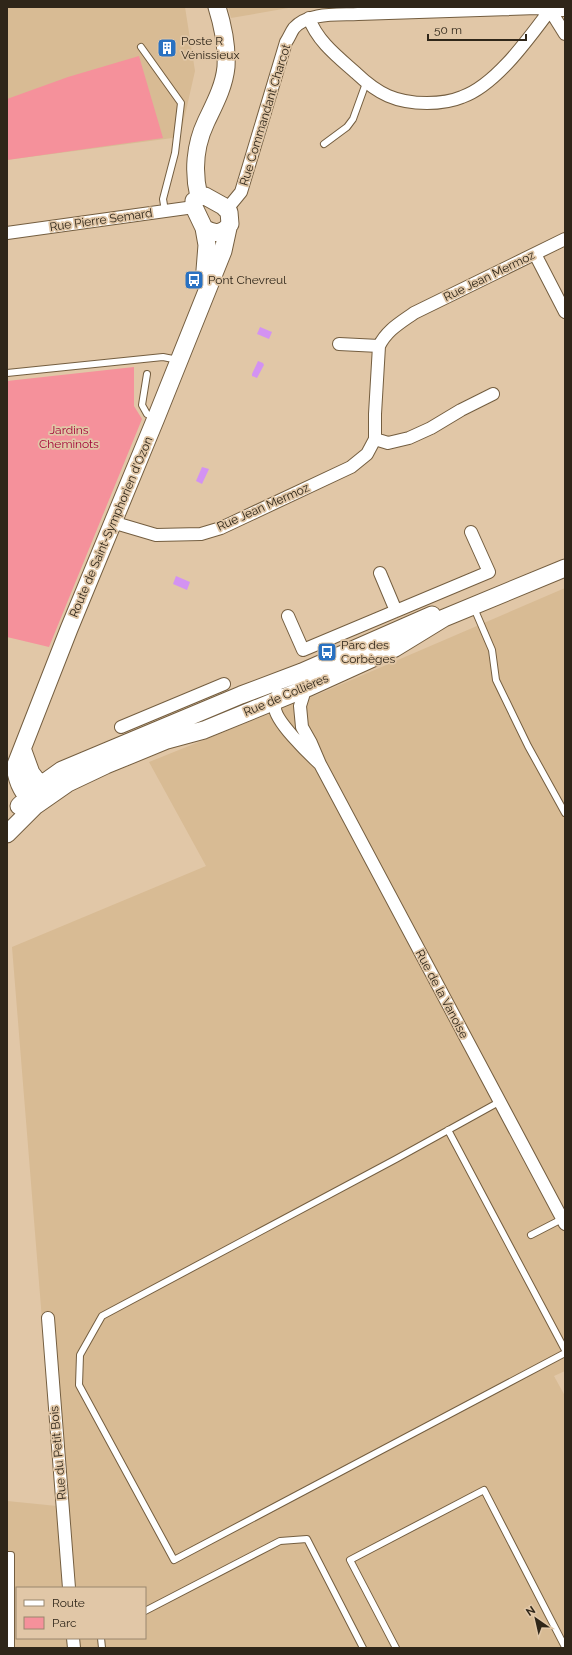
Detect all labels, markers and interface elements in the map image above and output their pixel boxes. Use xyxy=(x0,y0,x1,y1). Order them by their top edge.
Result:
scale bar xyxy=(428,16,526,42)
text: 50 m xyxy=(434,23,462,37)
place label: Poste R Vénissieux xyxy=(181,34,239,62)
building icon: Poste R Vénissieux xyxy=(156,37,178,59)
street label: Rue Commandant Charcot xyxy=(237,43,293,187)
street label: Rue Pierre Semard xyxy=(49,206,153,234)
street label: Rue Jean Mermoz xyxy=(441,248,537,304)
bus stop icon: Pont Chevreul xyxy=(183,269,205,291)
place label: Pont Chevreul xyxy=(208,273,287,287)
park label: Jardins Cheminots xyxy=(39,423,99,451)
street label: Route de Saint-Symphorien d'Ozon xyxy=(67,435,155,619)
street label: Rue Jean Mermoz xyxy=(215,480,311,534)
place label: Parc des Corbèges xyxy=(341,638,395,666)
bus stop icon: Parc des Corbèges xyxy=(316,641,338,663)
street label: Rue de Collières xyxy=(241,671,331,719)
street label: Rue de la Vanoise xyxy=(413,947,471,1041)
street label: Rue du Petit Bois xyxy=(47,1405,69,1501)
legend xyxy=(16,1587,146,1639)
text: Route xyxy=(52,1596,85,1610)
north arrow xyxy=(516,1599,556,1639)
text: N xyxy=(524,1603,538,1619)
text: Parc xyxy=(52,1616,77,1630)

